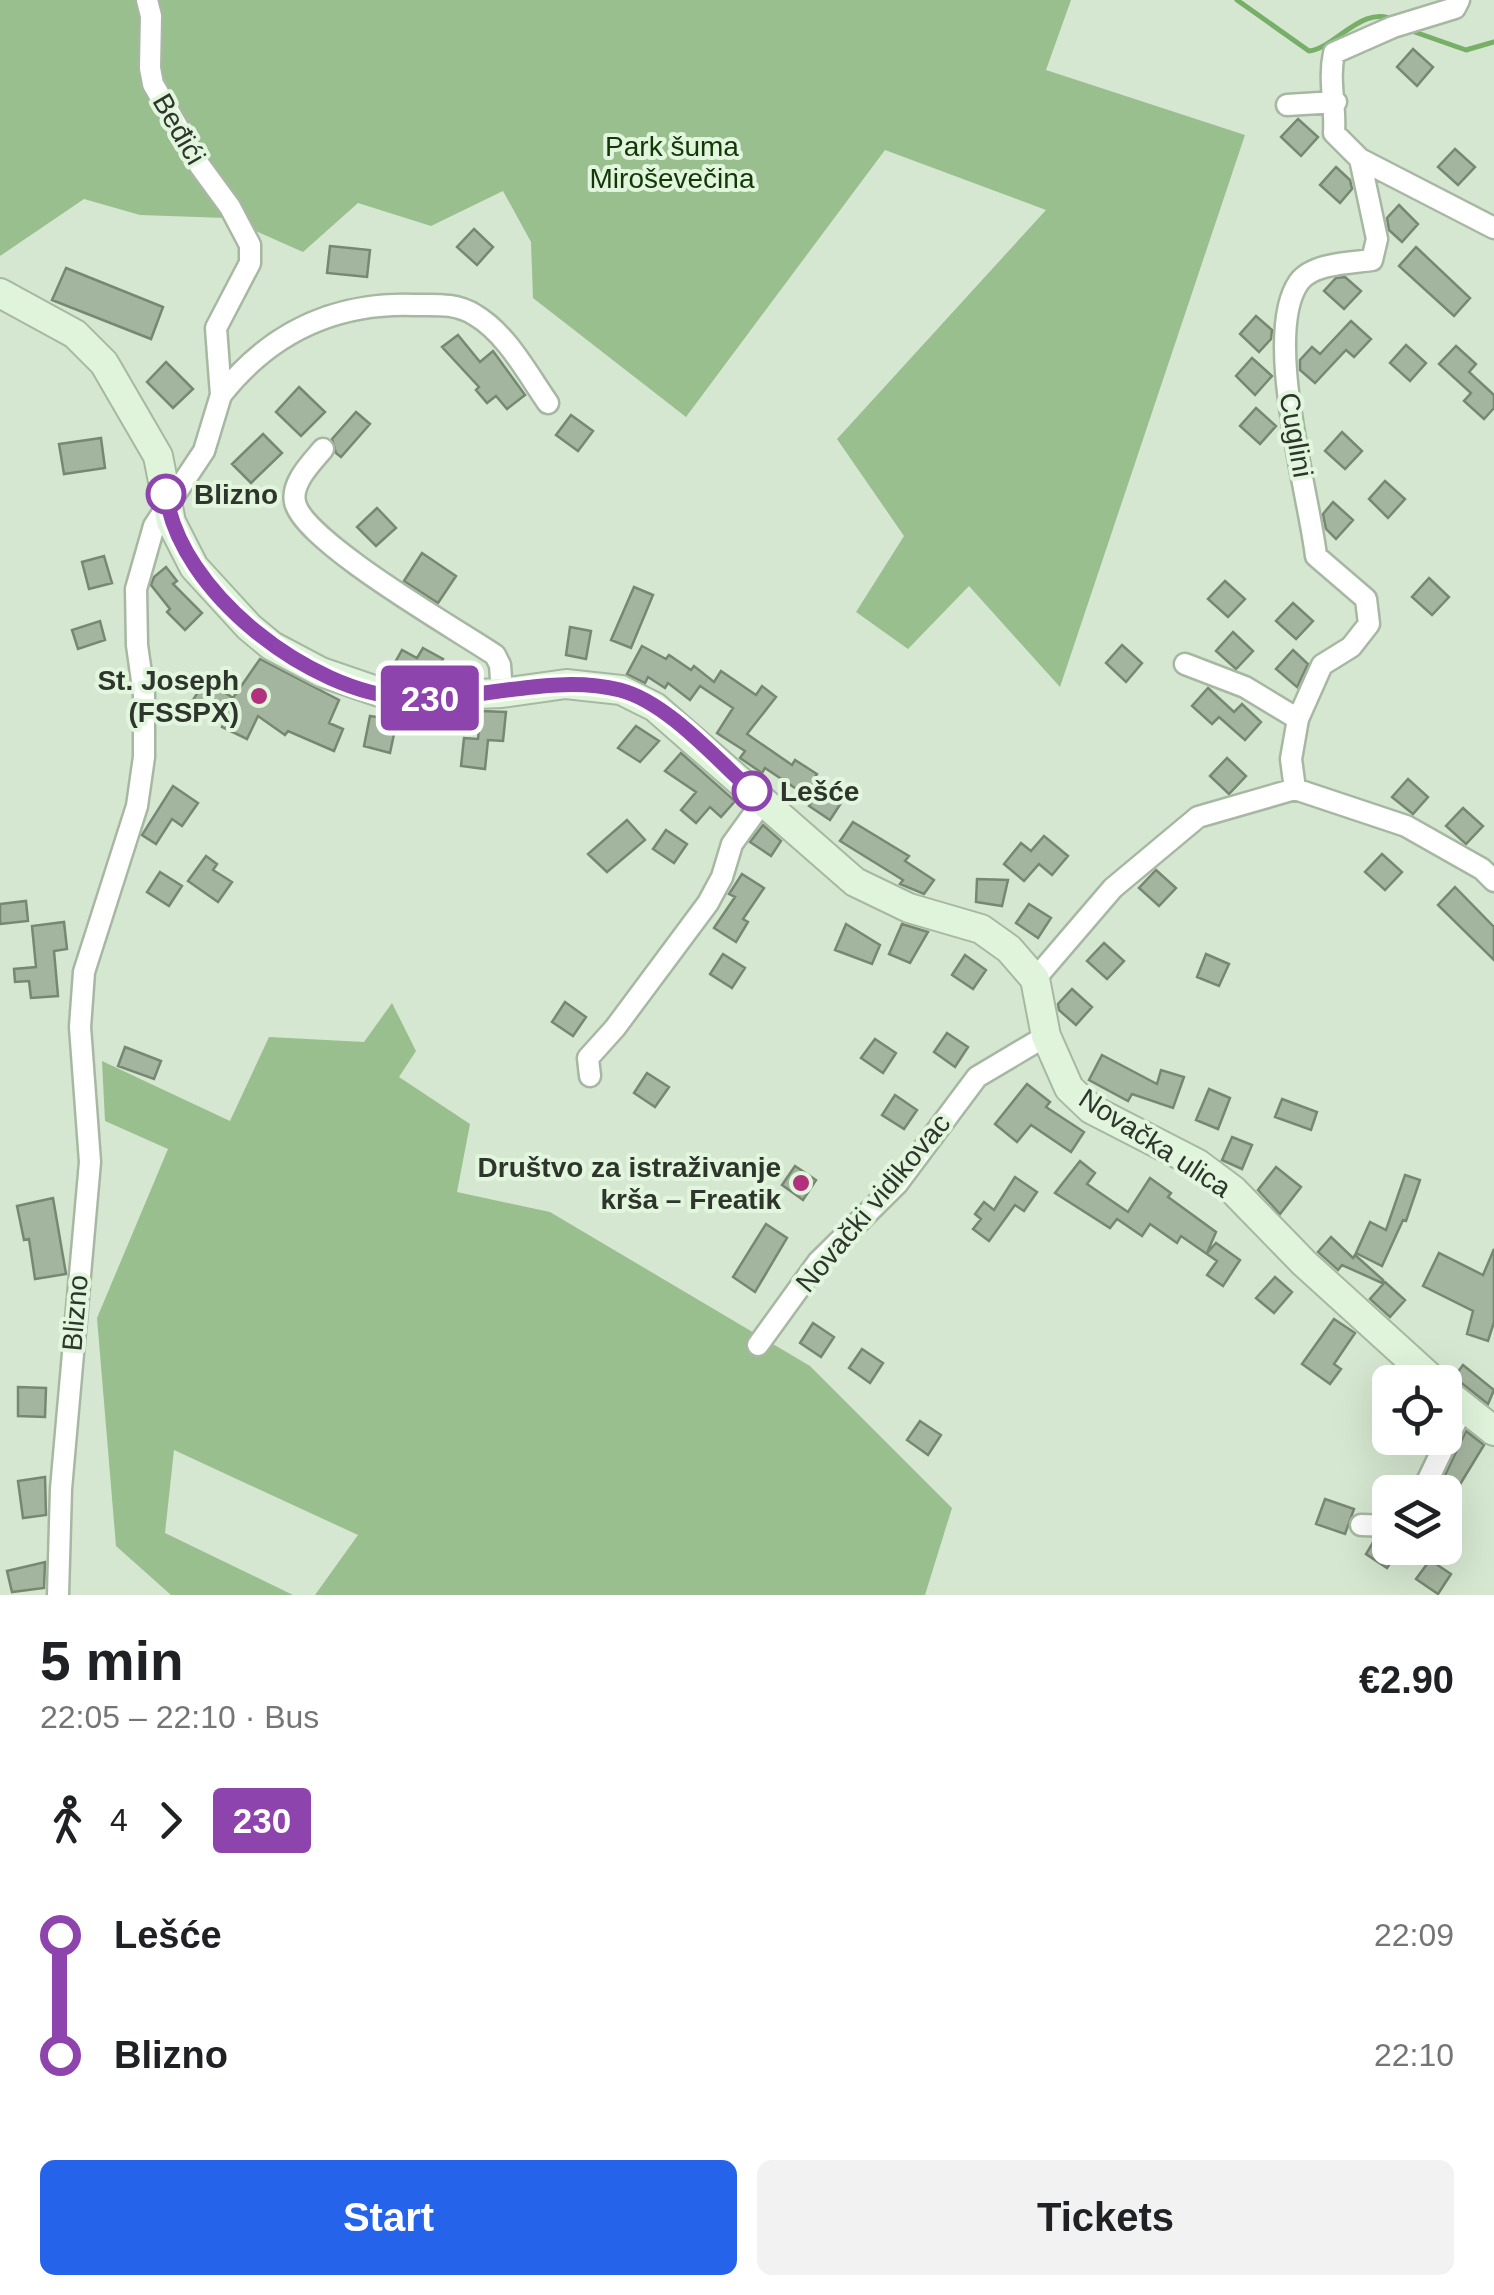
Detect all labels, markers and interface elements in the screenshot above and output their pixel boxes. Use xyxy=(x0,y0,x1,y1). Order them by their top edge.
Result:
street label: Beđići xyxy=(147,88,211,170)
park label: Park šuma Miroševečina xyxy=(590,131,755,194)
street label: Cuglini xyxy=(1273,390,1319,480)
marker: Blizno xyxy=(147,475,185,513)
place label: Blizno xyxy=(194,479,278,510)
place label: St. Joseph (FSSPX) xyxy=(97,665,239,728)
line badge: 230 xyxy=(372,666,488,730)
text: 230 xyxy=(401,679,459,718)
marker: St. Joseph (FSSPX) xyxy=(248,685,270,707)
marker: Lešće xyxy=(733,772,771,810)
place label: Lešće xyxy=(780,776,859,807)
street label: Novačka ulica xyxy=(1073,1083,1237,1204)
street label: Novački vidikovac xyxy=(790,1108,956,1298)
place label: Društvo za istraživanje krša – Freatik xyxy=(478,1152,781,1215)
marker: Društvo za istraživanje krša – Freatik xyxy=(790,1172,812,1194)
street label: Blizno xyxy=(56,1274,94,1352)
map controls xyxy=(1372,1365,1462,1565)
button: locate xyxy=(1372,1365,1462,1455)
button: layers xyxy=(1372,1475,1462,1565)
text: 5 min xyxy=(40,1630,184,1692)
text: €2.90 xyxy=(1359,1659,1454,1701)
text: 22:05 – 22:10 · Bus xyxy=(40,1699,319,1735)
icon: walk xyxy=(40,1793,95,1848)
icon: forward xyxy=(143,1793,198,1848)
text: 230 xyxy=(233,1801,291,1840)
text: 4 xyxy=(110,1802,128,1838)
text: Lešće xyxy=(114,1914,222,1956)
text: 22:09 xyxy=(1374,1917,1454,1953)
text: Blizno xyxy=(114,2034,228,2076)
text: 22:10 xyxy=(1374,2037,1454,2073)
button: Start xyxy=(40,2160,737,2275)
button: Tickets xyxy=(757,2160,1454,2275)

